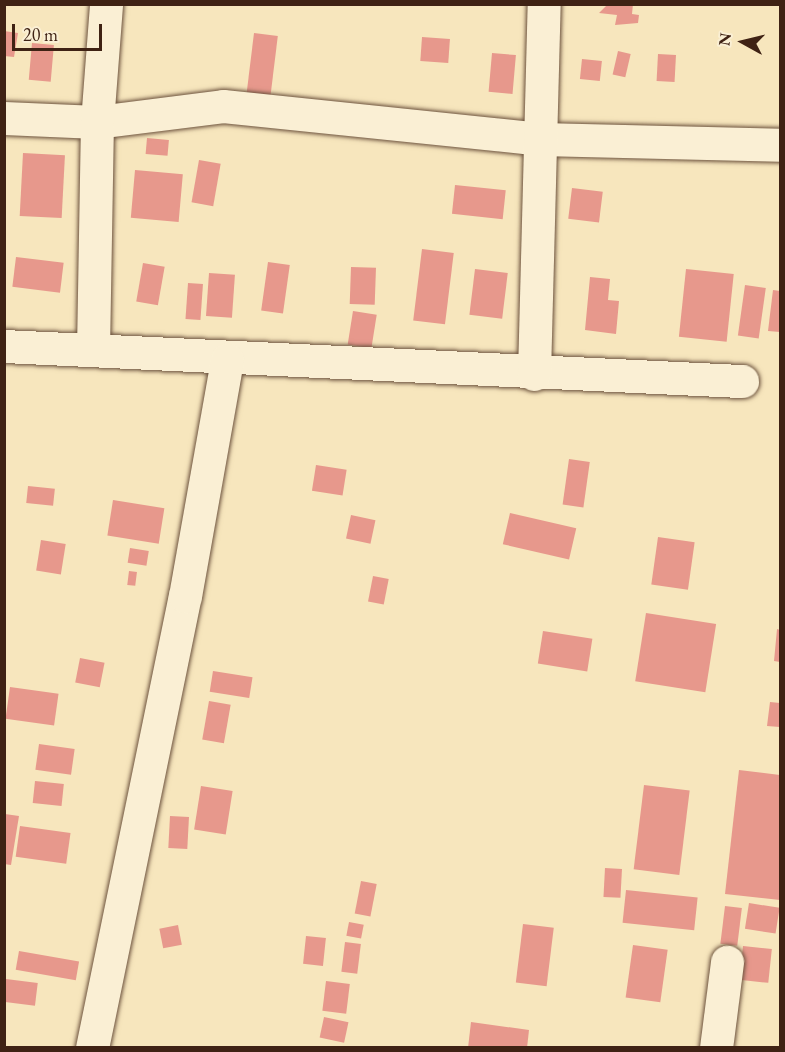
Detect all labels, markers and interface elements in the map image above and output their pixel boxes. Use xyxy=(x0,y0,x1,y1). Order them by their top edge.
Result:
scale bar xyxy=(15,12,105,50)
north arrow xyxy=(713,12,773,72)
text: 20 m xyxy=(23,23,58,46)
text: N xyxy=(713,32,736,47)

